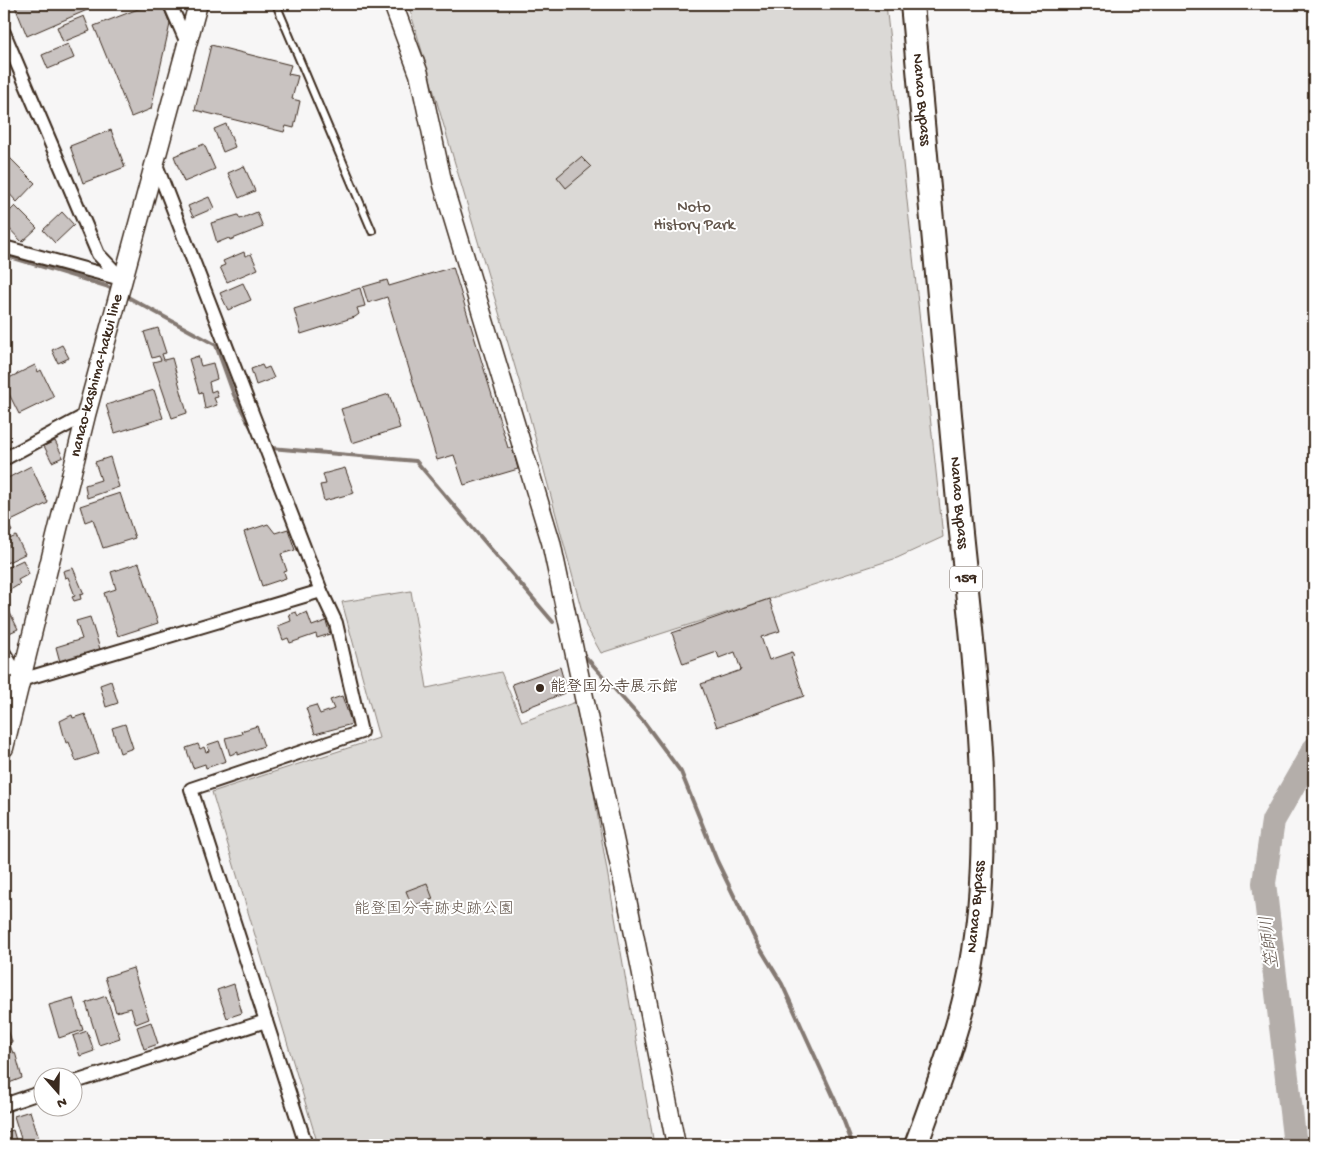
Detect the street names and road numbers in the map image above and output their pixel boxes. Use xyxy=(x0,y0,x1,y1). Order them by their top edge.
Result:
street label: Nanao Bypass xyxy=(907,53,935,148)
street label: nanao-kashima-hakui line xyxy=(67,291,128,459)
street label: Nanao Bypass xyxy=(944,456,972,551)
road number: 159 xyxy=(950,566,982,592)
street label: Nanao Bypass xyxy=(964,859,991,954)

